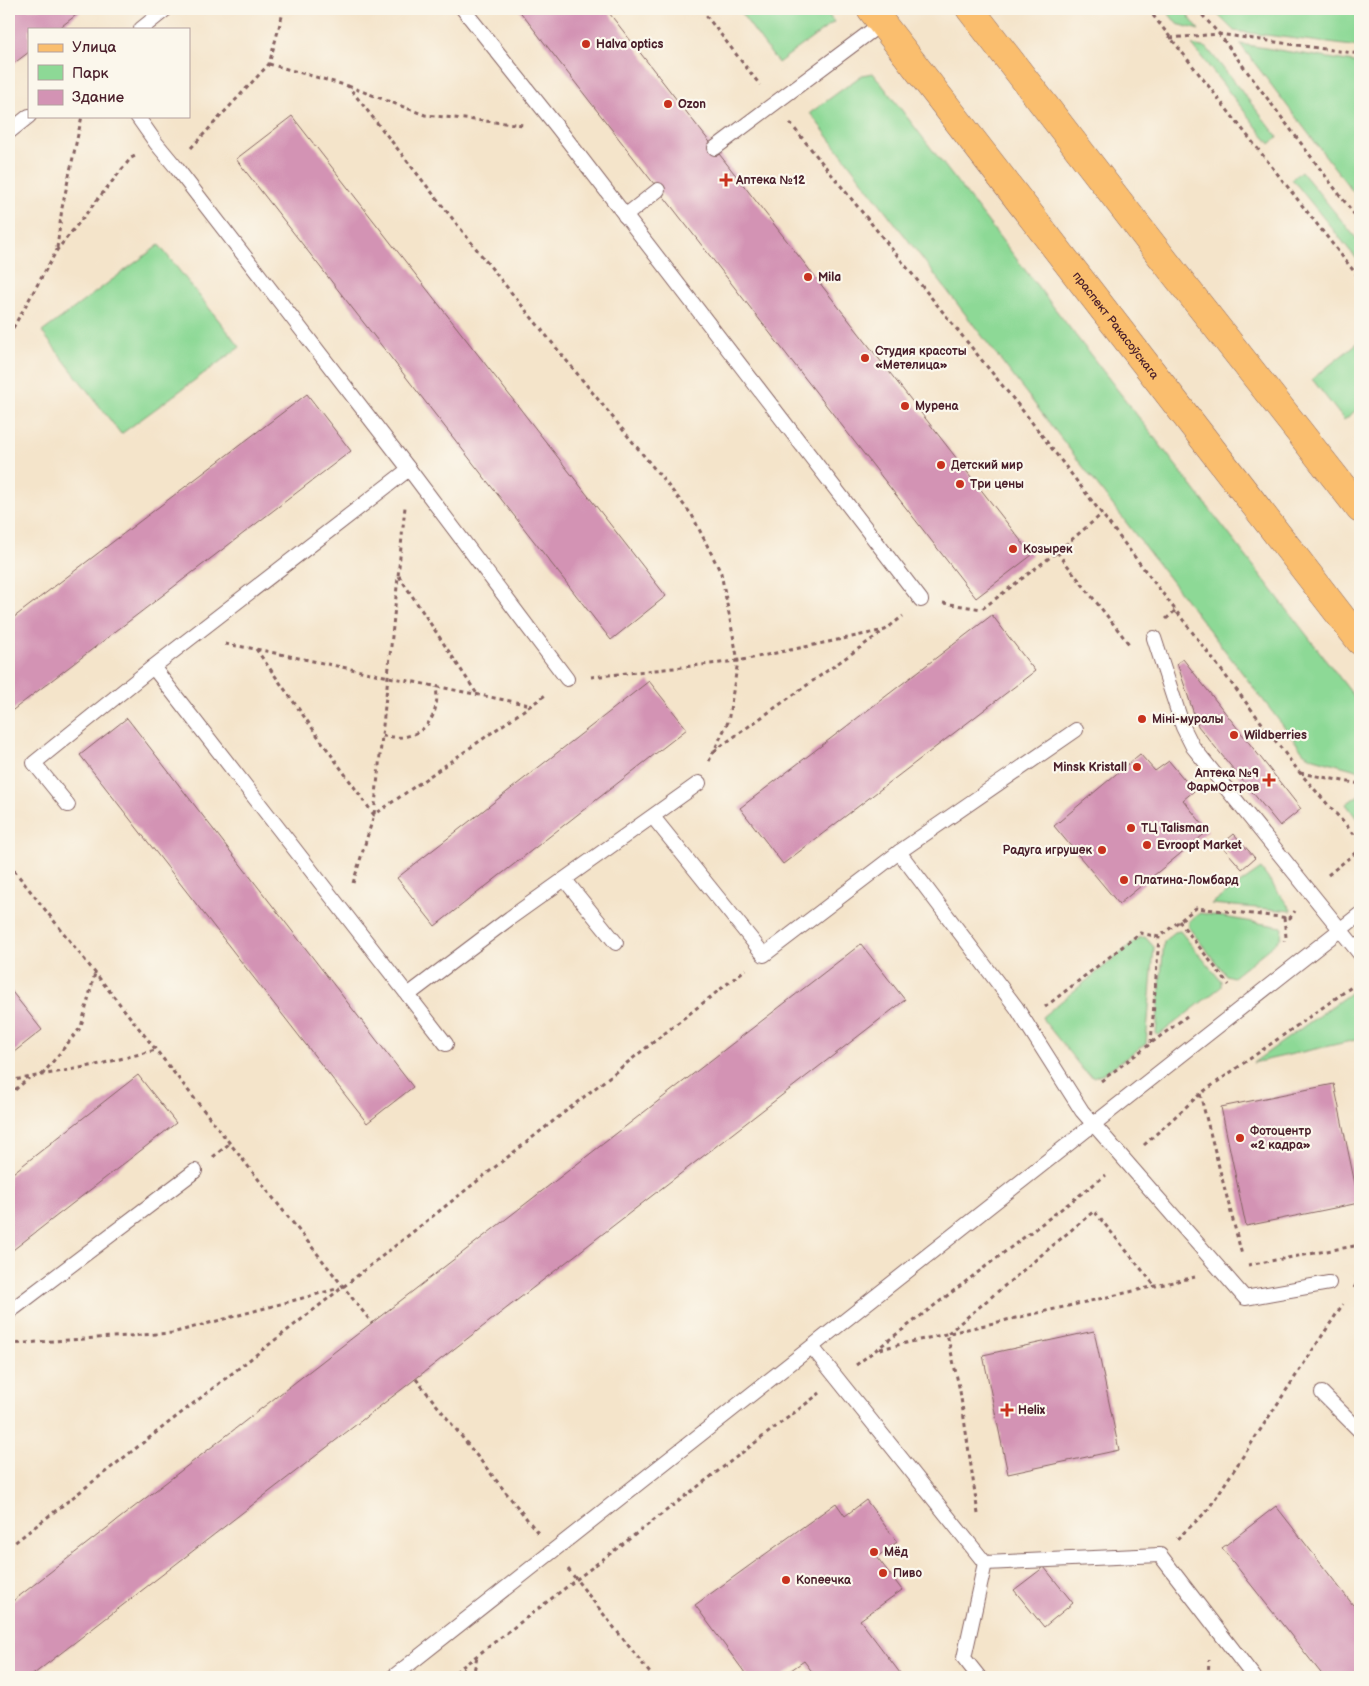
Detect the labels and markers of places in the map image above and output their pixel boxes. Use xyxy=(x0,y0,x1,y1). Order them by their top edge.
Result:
place label: Halva optics xyxy=(596,37,664,52)
marker: Halva optics xyxy=(580,38,592,50)
place label: Ozon xyxy=(678,97,706,112)
marker: Ozon xyxy=(662,98,674,110)
place label: Аптека №12 xyxy=(735,173,806,188)
marker: Аптека №12 xyxy=(720,174,732,186)
place label: Mila xyxy=(818,270,841,285)
marker: Mila xyxy=(802,271,814,283)
place label: Студия красоты «Метелица» xyxy=(875,344,967,373)
marker: Студия красоты «Метелица» xyxy=(859,352,871,364)
place label: Мурена xyxy=(915,399,960,414)
marker: Мурена xyxy=(899,400,911,412)
place label: Детский мир xyxy=(951,458,1023,473)
marker: Детский мир xyxy=(935,459,947,471)
place label: Три цены xyxy=(970,477,1024,492)
marker: Три цены xyxy=(954,478,966,490)
place label: Козырек xyxy=(1023,542,1073,557)
marker: Козырек xyxy=(1007,543,1019,555)
place label: Міні-муралы xyxy=(1152,712,1224,727)
marker: Міні-муралы xyxy=(1136,713,1148,725)
place label: Wildberries xyxy=(1244,728,1307,743)
marker: Wildberries xyxy=(1228,729,1240,741)
place label: Minsk Kristall xyxy=(1053,760,1127,775)
marker: Minsk Kristall xyxy=(1131,761,1143,773)
place label: Аптека №9 ФармОстров xyxy=(1187,766,1259,795)
marker: Аптека №9 ФармОстров xyxy=(1263,774,1275,786)
place label: ТЦ Talisman xyxy=(1141,821,1209,836)
marker: ТЦ Talisman xyxy=(1125,822,1137,834)
place label: Evroopt Market xyxy=(1157,838,1242,853)
marker: Evroopt Market xyxy=(1141,839,1153,851)
place label: Радуга игрушек xyxy=(1003,843,1092,858)
marker: Радуга игрушек xyxy=(1096,844,1108,856)
place label: Платина-Ломбард xyxy=(1134,873,1239,888)
marker: Платина-Ломбард xyxy=(1118,874,1130,886)
place label: Фотоцентр «2 кадра» xyxy=(1250,1124,1311,1153)
marker: Фотоцентр «2 кадра» xyxy=(1234,1132,1246,1144)
marker: Helix xyxy=(1000,1403,1014,1417)
place label: Helix xyxy=(1018,1403,1046,1418)
place label: Мёд xyxy=(884,1545,909,1560)
marker: Мёд xyxy=(868,1546,880,1558)
place label: Пиво xyxy=(893,1566,922,1581)
marker: Пиво xyxy=(877,1567,889,1579)
place label: Копеечка xyxy=(796,1573,852,1588)
marker: Копеечка xyxy=(780,1574,792,1586)

